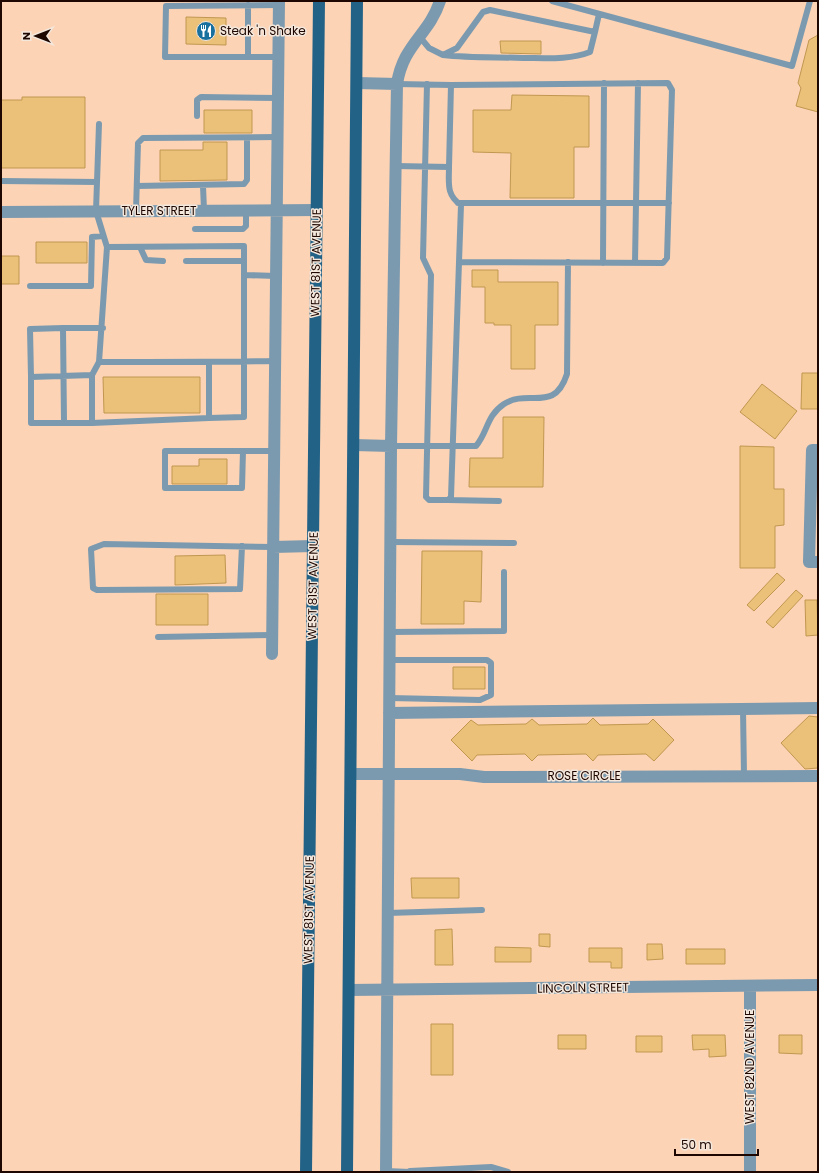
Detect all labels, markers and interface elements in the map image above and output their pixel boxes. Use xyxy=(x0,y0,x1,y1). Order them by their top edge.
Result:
north arrow xyxy=(16,16,56,56)
restaurant icon: Steak 'n Shake xyxy=(195,20,217,42)
place label: Steak 'n Shake xyxy=(220,22,306,39)
text: N xyxy=(18,32,34,40)
street label: TYLER STREET xyxy=(122,202,197,219)
street label: WEST 81ST AVENUE xyxy=(306,209,325,317)
street label: WEST 81ST AVENUE xyxy=(303,532,322,640)
street label: ROSE CIRCLE xyxy=(547,767,621,784)
street label: WEST 81ST AVENUE xyxy=(299,856,318,964)
street label: LINCOLN STREET xyxy=(537,978,630,997)
street label: WEST 82ND AVENUE xyxy=(741,1010,758,1124)
scale bar xyxy=(675,1131,758,1157)
text: 50 m xyxy=(681,1136,712,1153)

